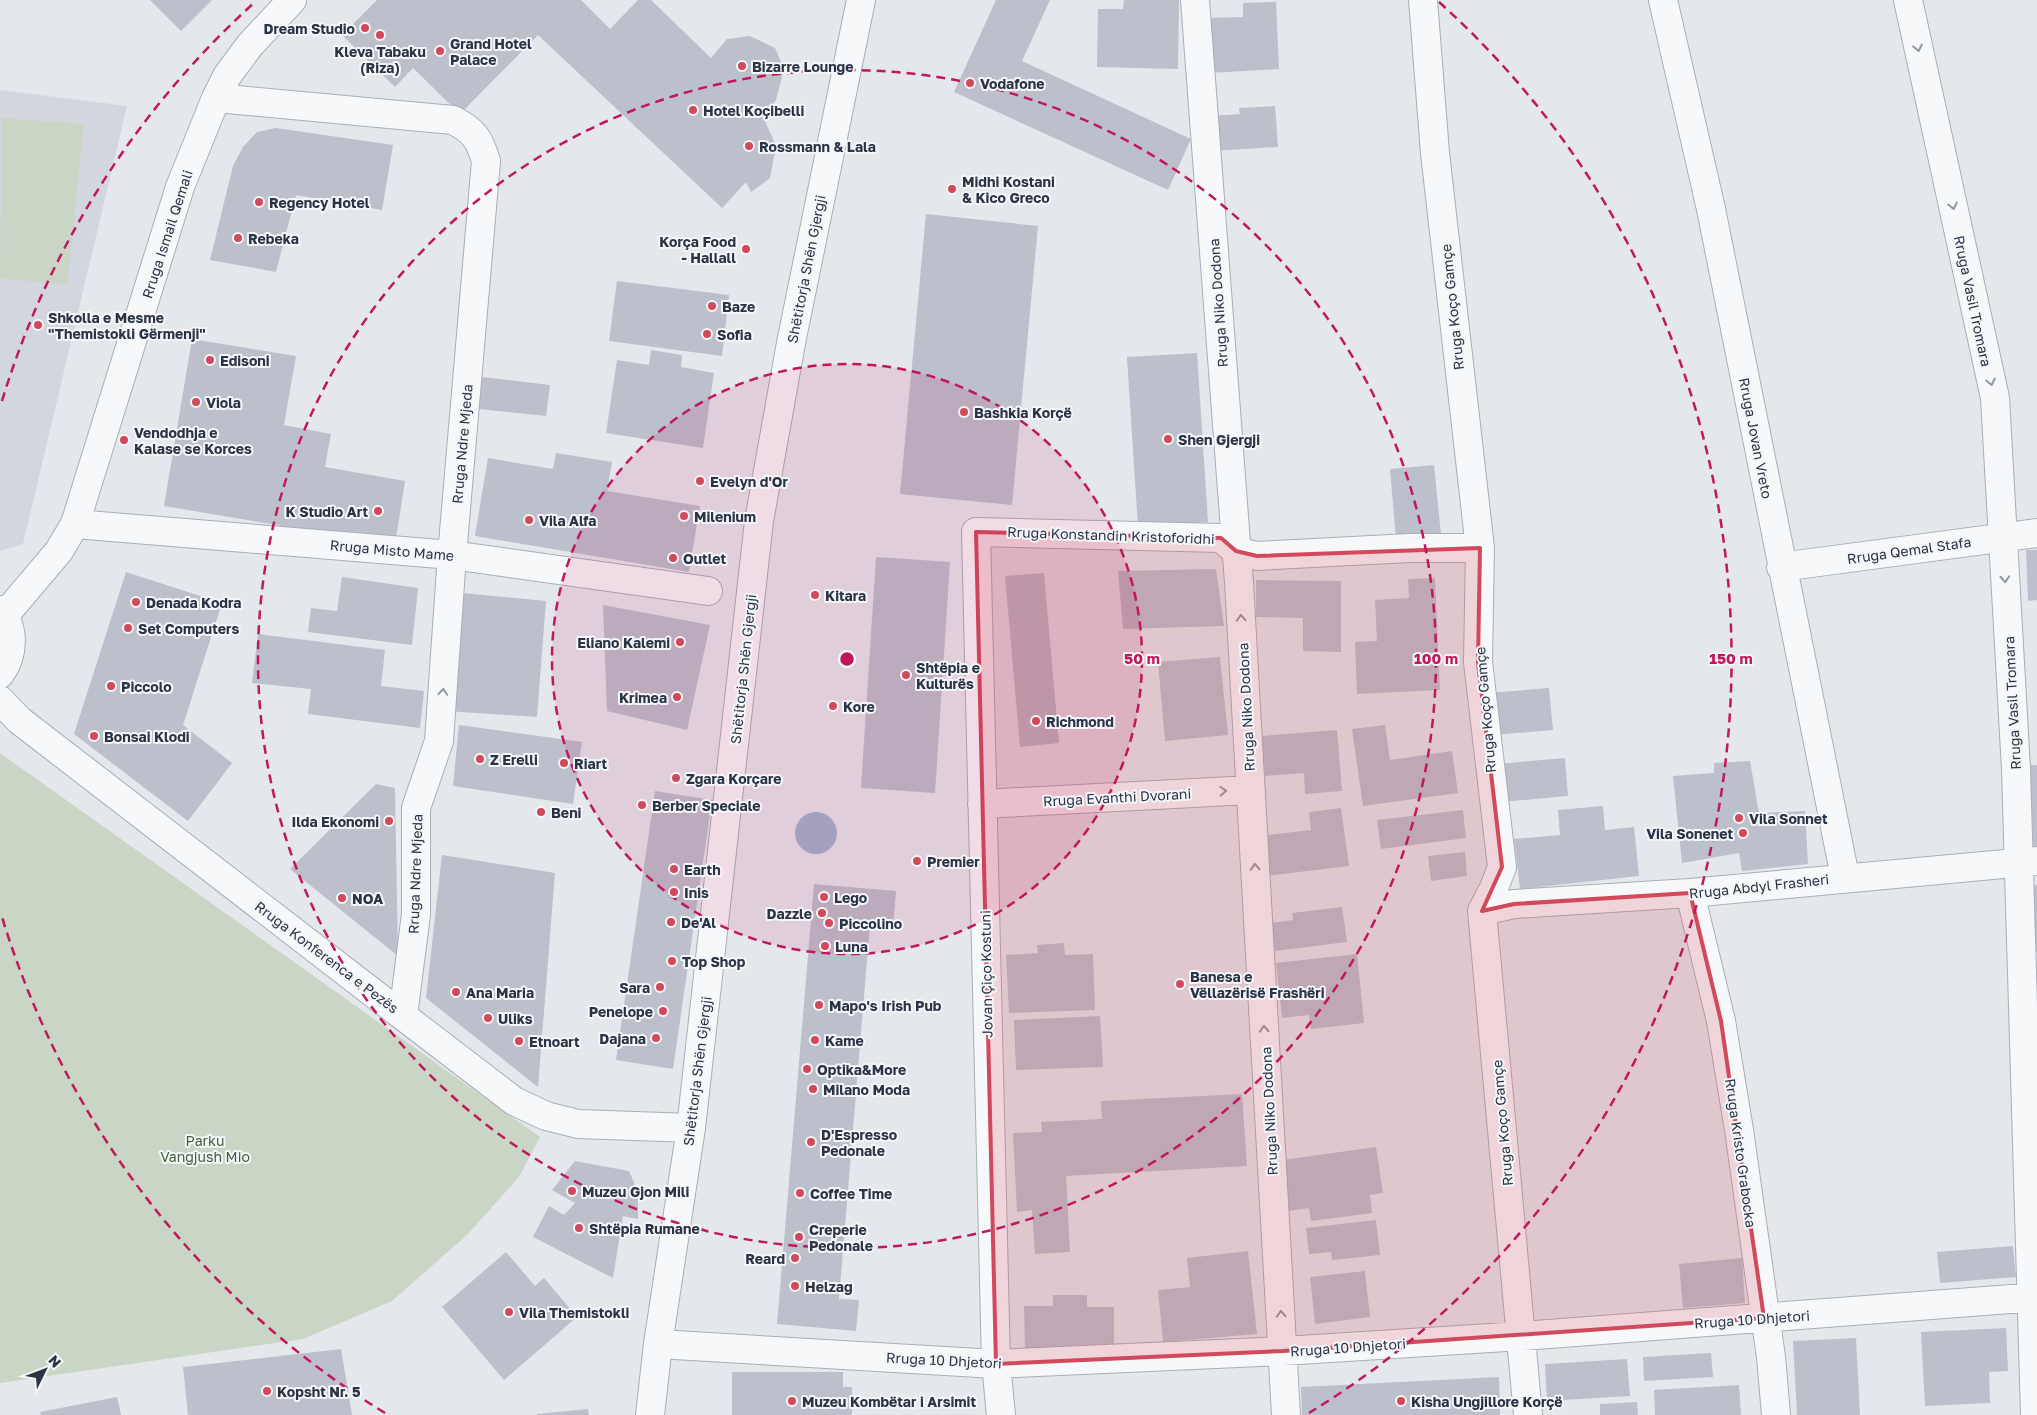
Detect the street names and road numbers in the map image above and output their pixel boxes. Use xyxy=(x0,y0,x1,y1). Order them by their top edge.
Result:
street label: Rruga Ismail Qemali xyxy=(138,167,196,301)
street label: Shëtitorja Shën Gjergji xyxy=(783,193,829,345)
street label: Rruga Vasil Tromara xyxy=(1951,234,1995,368)
street label: Rruga Niko Dodona xyxy=(1205,238,1231,368)
street label: Rruga Koço Gamçe xyxy=(1437,243,1467,371)
street label: Rruga Jovan Vreto xyxy=(1736,376,1776,500)
street label: Rruga Ndre Mjeda xyxy=(448,383,476,505)
street label: Rruga Konstandin Kristoforidhi xyxy=(1007,523,1215,547)
street label: Rruga Qemal Stafa xyxy=(1846,533,1972,567)
street label: Rruga Misto Mame xyxy=(329,536,455,564)
street label: Shëtitorja Shën Gjergji xyxy=(727,593,759,745)
street label: Rruga Vasil Tromara xyxy=(2000,636,2024,770)
street label: Rruga Niko Dodona xyxy=(1234,642,1258,772)
street label: Rruga Koço Gamçe xyxy=(1471,646,1499,774)
street label: Rruga Evanthi Dvorani xyxy=(1042,785,1192,809)
street label: Rruga Ndre Mjeda xyxy=(404,814,426,934)
street label: Rruga Abdyl Frasheri xyxy=(1688,870,1830,902)
street label: Rruga Konferenca e Pezës xyxy=(252,897,402,1017)
street label: Jovan Çiço Kostuni xyxy=(976,910,996,1038)
street label: Shëtitorja Shën Gjergji xyxy=(679,995,715,1147)
street label: Rruga Niko Dodona xyxy=(1257,1046,1281,1176)
street label: Rruga Koço Gamçe xyxy=(1488,1059,1516,1187)
street label: Rruga Kristo Grabocka xyxy=(1722,1077,1760,1229)
street label: Rruga 10 Dhjetori xyxy=(1694,1306,1810,1332)
street label: Rruga 10 Dhjetori xyxy=(1290,1334,1406,1360)
street label: Rruga 10 Dhjetori xyxy=(886,1348,1002,1372)

